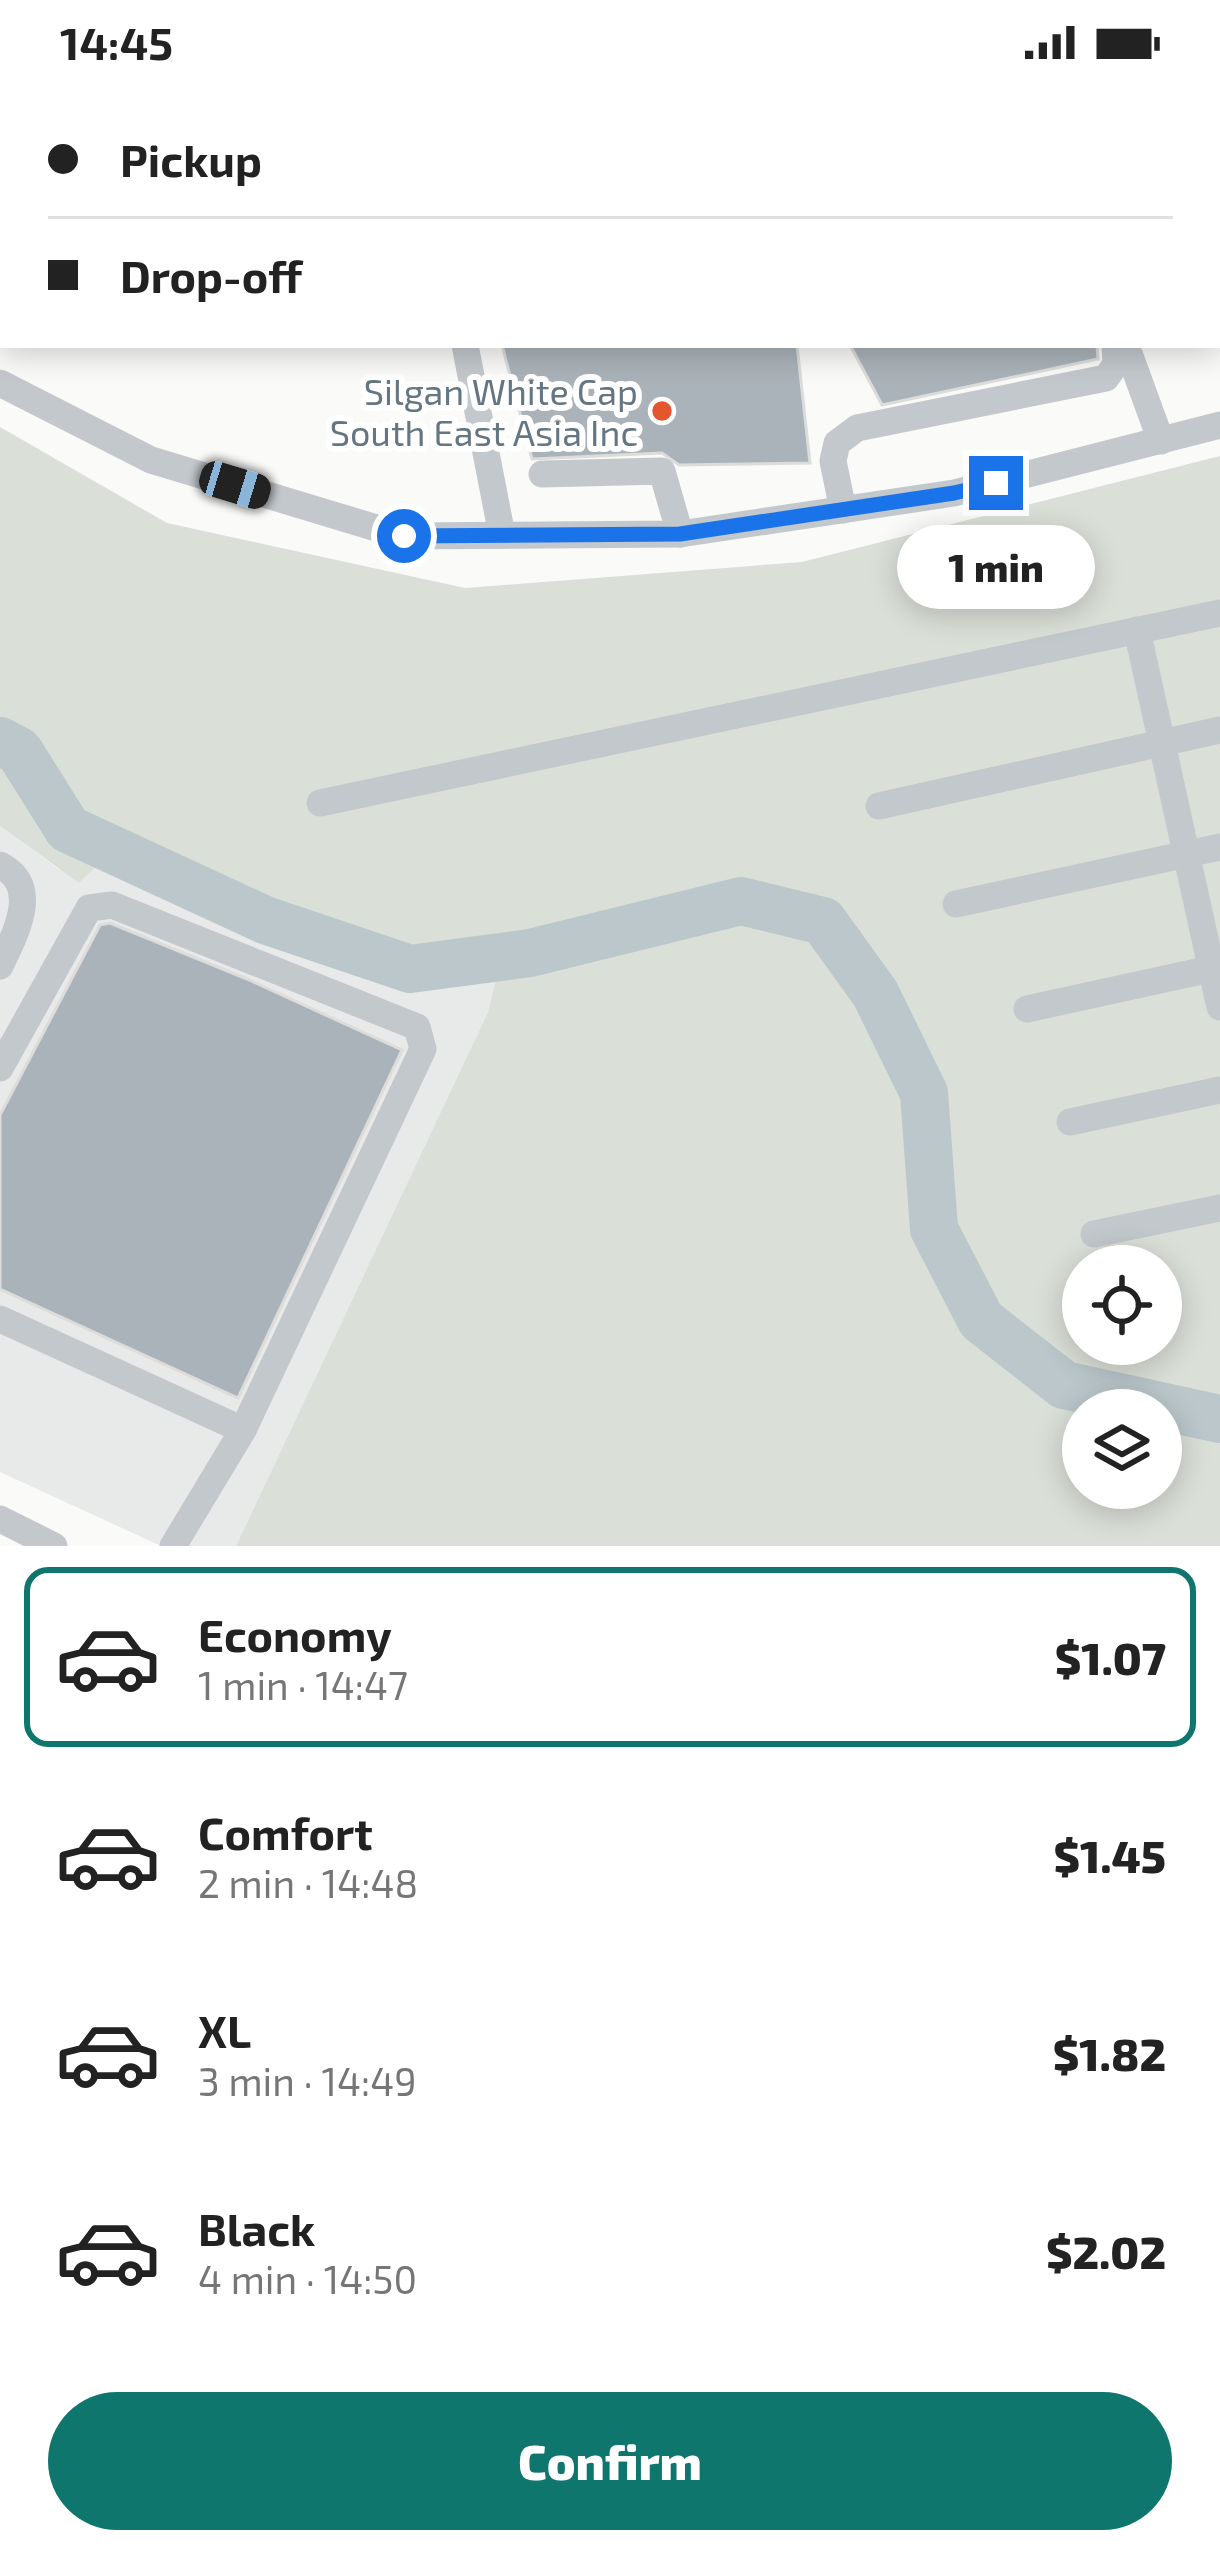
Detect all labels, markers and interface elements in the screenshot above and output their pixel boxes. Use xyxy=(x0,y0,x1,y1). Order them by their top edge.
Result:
text: 14:45 xyxy=(60,15,173,69)
text: Pickup xyxy=(120,132,262,186)
text: Drop-off xyxy=(120,248,302,302)
place label: Silgan White Cap South East Asia Inc xyxy=(330,369,638,453)
marker: Silgan White Cap South East Asia Inc xyxy=(649,398,675,424)
route end xyxy=(969,456,1023,510)
car xyxy=(195,457,275,513)
route start xyxy=(377,509,431,563)
callout: 1 min xyxy=(897,525,1095,609)
text: 1 min xyxy=(948,543,1044,590)
map controls xyxy=(1062,1245,1182,1509)
button: locate xyxy=(1062,1245,1182,1365)
button: layers xyxy=(1062,1389,1182,1509)
icon: car xyxy=(54,1603,162,1711)
text: Economy xyxy=(198,1607,392,1661)
text: $1.07 xyxy=(1055,1630,1166,1684)
text: 1 min · 14:47 xyxy=(198,1661,408,1708)
icon: car xyxy=(54,1801,162,1909)
text: Comfort xyxy=(198,1805,373,1859)
text: $1.45 xyxy=(1054,1828,1166,1882)
text: 2 min · 14:48 xyxy=(198,1859,418,1906)
icon: car xyxy=(54,1999,162,2107)
text: XL xyxy=(198,2003,251,2057)
text: $1.82 xyxy=(1053,2026,1166,2080)
text: 3 min · 14:49 xyxy=(198,2057,416,2104)
icon: car xyxy=(54,2197,162,2305)
text: Black xyxy=(198,2201,315,2255)
text: $2.02 xyxy=(1046,2224,1166,2278)
text: 4 min · 14:50 xyxy=(198,2255,417,2302)
button: Confirm xyxy=(48,2392,1172,2530)

